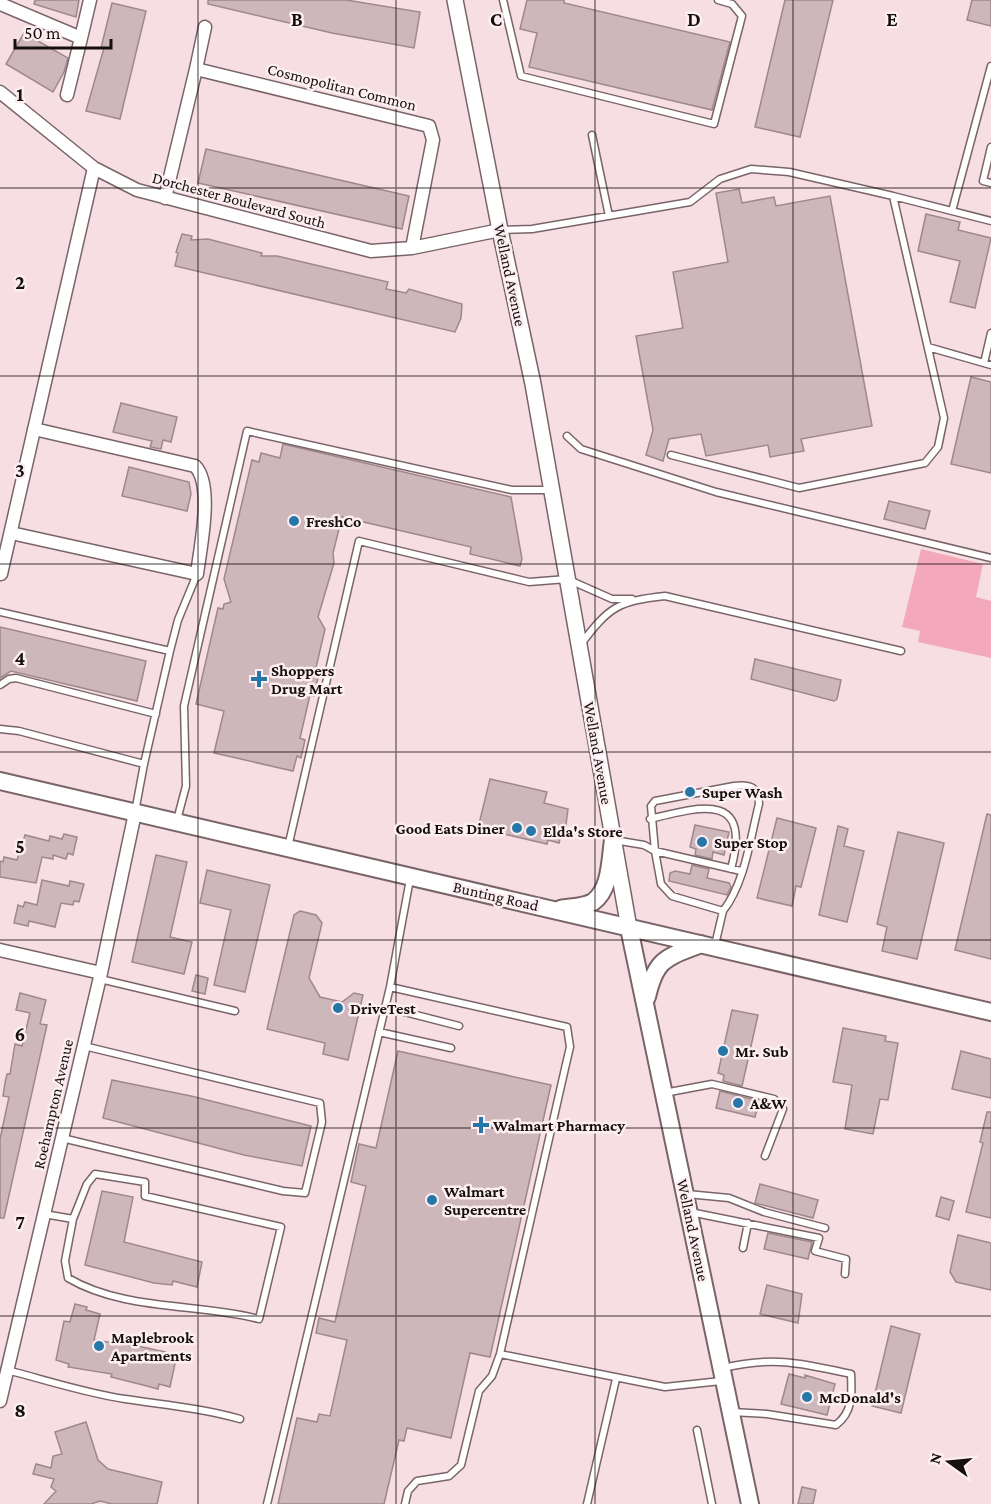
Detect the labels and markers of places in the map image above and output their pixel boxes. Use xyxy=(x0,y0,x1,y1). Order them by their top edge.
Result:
place label: FreshCo xyxy=(306,513,361,530)
marker: FreshCo xyxy=(287,514,301,528)
place label: Shoppers Drug Mart xyxy=(271,662,343,697)
marker: Shoppers Drug Mart xyxy=(252,672,266,686)
place label: Super Wash xyxy=(702,784,783,801)
marker: Super Wash xyxy=(683,785,697,799)
place label: Good Eats Diner xyxy=(395,820,506,837)
marker: Good Eats Diner xyxy=(510,821,524,835)
place label: Elda's Store xyxy=(543,823,623,840)
marker: Elda's Store xyxy=(524,824,538,838)
place label: Super Stop xyxy=(714,834,788,851)
marker: Super Stop xyxy=(695,835,709,849)
place label: DriveTest xyxy=(350,1000,416,1017)
marker: DriveTest xyxy=(331,1001,345,1015)
place label: Mr. Sub xyxy=(735,1043,789,1060)
marker: Mr. Sub xyxy=(716,1044,730,1058)
place label: A&W xyxy=(749,1095,787,1112)
marker: A&W xyxy=(731,1096,745,1110)
place label: Walmart Pharmacy xyxy=(492,1117,625,1134)
marker: Walmart Pharmacy xyxy=(474,1118,488,1132)
place label: Walmart Supercentre xyxy=(443,1183,527,1218)
marker: Walmart Supercentre xyxy=(425,1193,439,1207)
place label: Maplebrook Apartments xyxy=(110,1329,194,1364)
marker: Maplebrook Apartments xyxy=(92,1339,106,1353)
place label: McDonald's xyxy=(819,1389,901,1406)
marker: McDonald's xyxy=(800,1390,814,1404)

